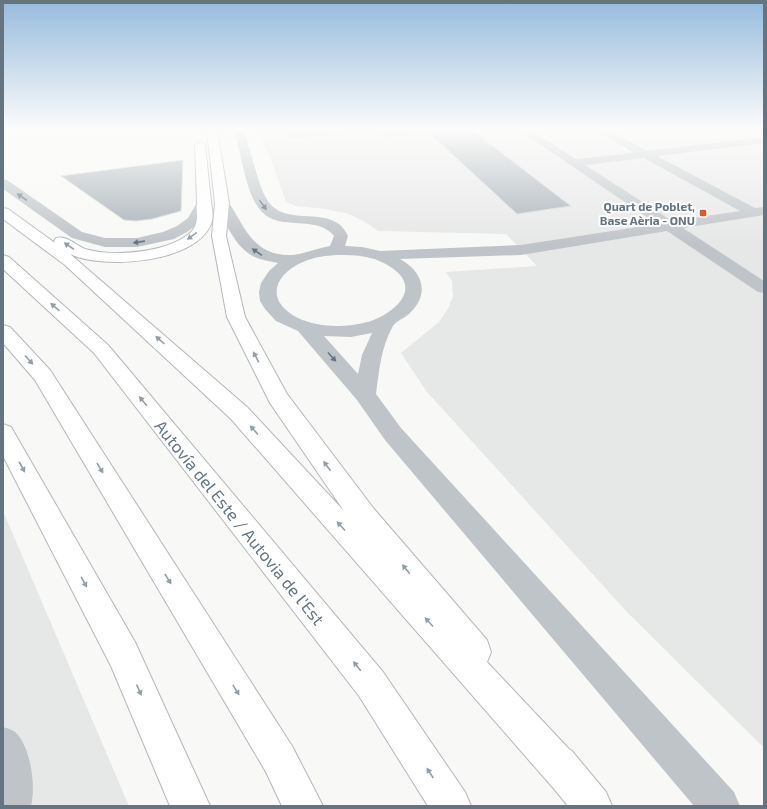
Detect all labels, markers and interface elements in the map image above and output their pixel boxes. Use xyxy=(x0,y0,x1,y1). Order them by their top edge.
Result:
one-way arrow xyxy=(17,193,28,201)
one-way arrow xyxy=(259,199,267,210)
place label: Quart de Poblet, Base Aèria - ONU xyxy=(600,199,695,227)
marker: Quart de Poblet, Base Aèria - ONU xyxy=(698,208,708,218)
one-way arrow xyxy=(187,232,198,240)
one-way arrow xyxy=(133,239,145,245)
one-way arrow xyxy=(64,243,74,251)
one-way arrow xyxy=(252,248,262,256)
one-way arrow xyxy=(49,302,60,311)
one-way arrow xyxy=(155,336,165,345)
one-way arrow xyxy=(253,351,260,362)
one-way arrow xyxy=(327,352,337,362)
one-way arrow xyxy=(24,355,34,365)
one-way arrow xyxy=(139,396,148,407)
street label: Autovía del Este / Autovia de l'Est xyxy=(151,416,329,629)
one-way arrow xyxy=(250,424,259,435)
one-way arrow xyxy=(323,460,331,471)
one-way arrow xyxy=(18,462,25,473)
one-way arrow xyxy=(97,462,104,474)
one-way arrow xyxy=(337,521,346,531)
one-way arrow xyxy=(401,563,410,574)
one-way arrow xyxy=(165,573,172,585)
one-way arrow xyxy=(80,576,87,588)
one-way arrow xyxy=(424,617,433,628)
one-way arrow xyxy=(352,660,361,671)
one-way arrow xyxy=(136,684,142,695)
one-way arrow xyxy=(233,684,240,696)
one-way arrow xyxy=(426,767,433,779)

